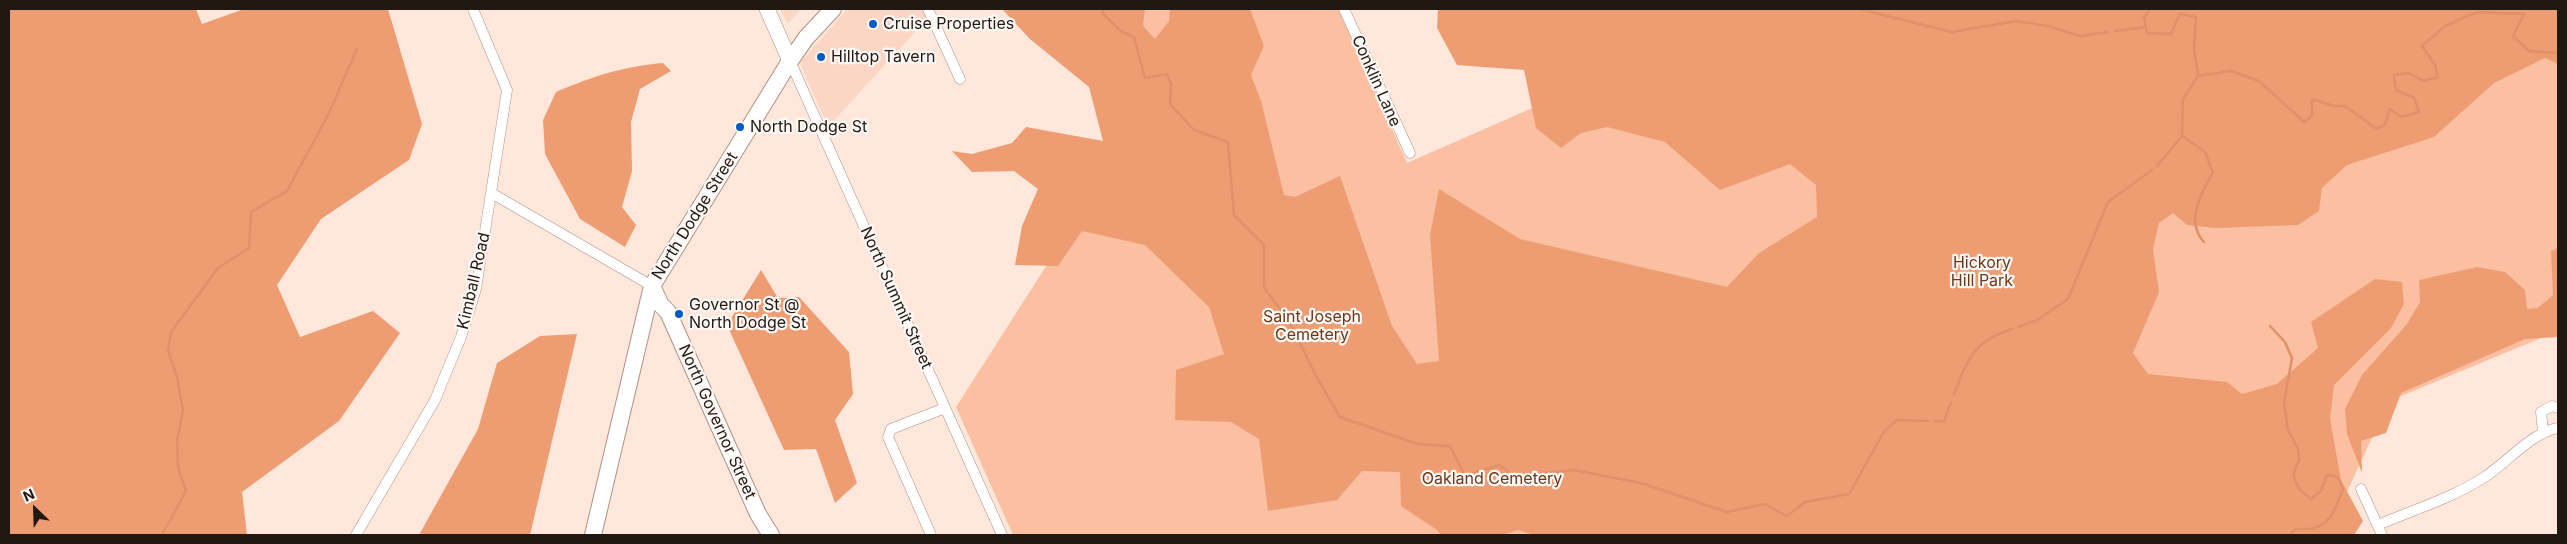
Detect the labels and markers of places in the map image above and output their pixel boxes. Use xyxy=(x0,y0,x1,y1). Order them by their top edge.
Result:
place label: Cruise Properties xyxy=(883,14,1014,34)
marker: Cruise Properties xyxy=(867,18,879,30)
place label: Hilltop Tavern xyxy=(831,47,935,67)
marker: Hilltop Tavern xyxy=(815,51,827,63)
place label: North Dodge St xyxy=(750,117,867,137)
marker: North Dodge St xyxy=(734,121,746,133)
place label: Governor St @ North Dodge St xyxy=(689,295,806,333)
marker: Governor St @ North Dodge St xyxy=(673,308,685,320)

